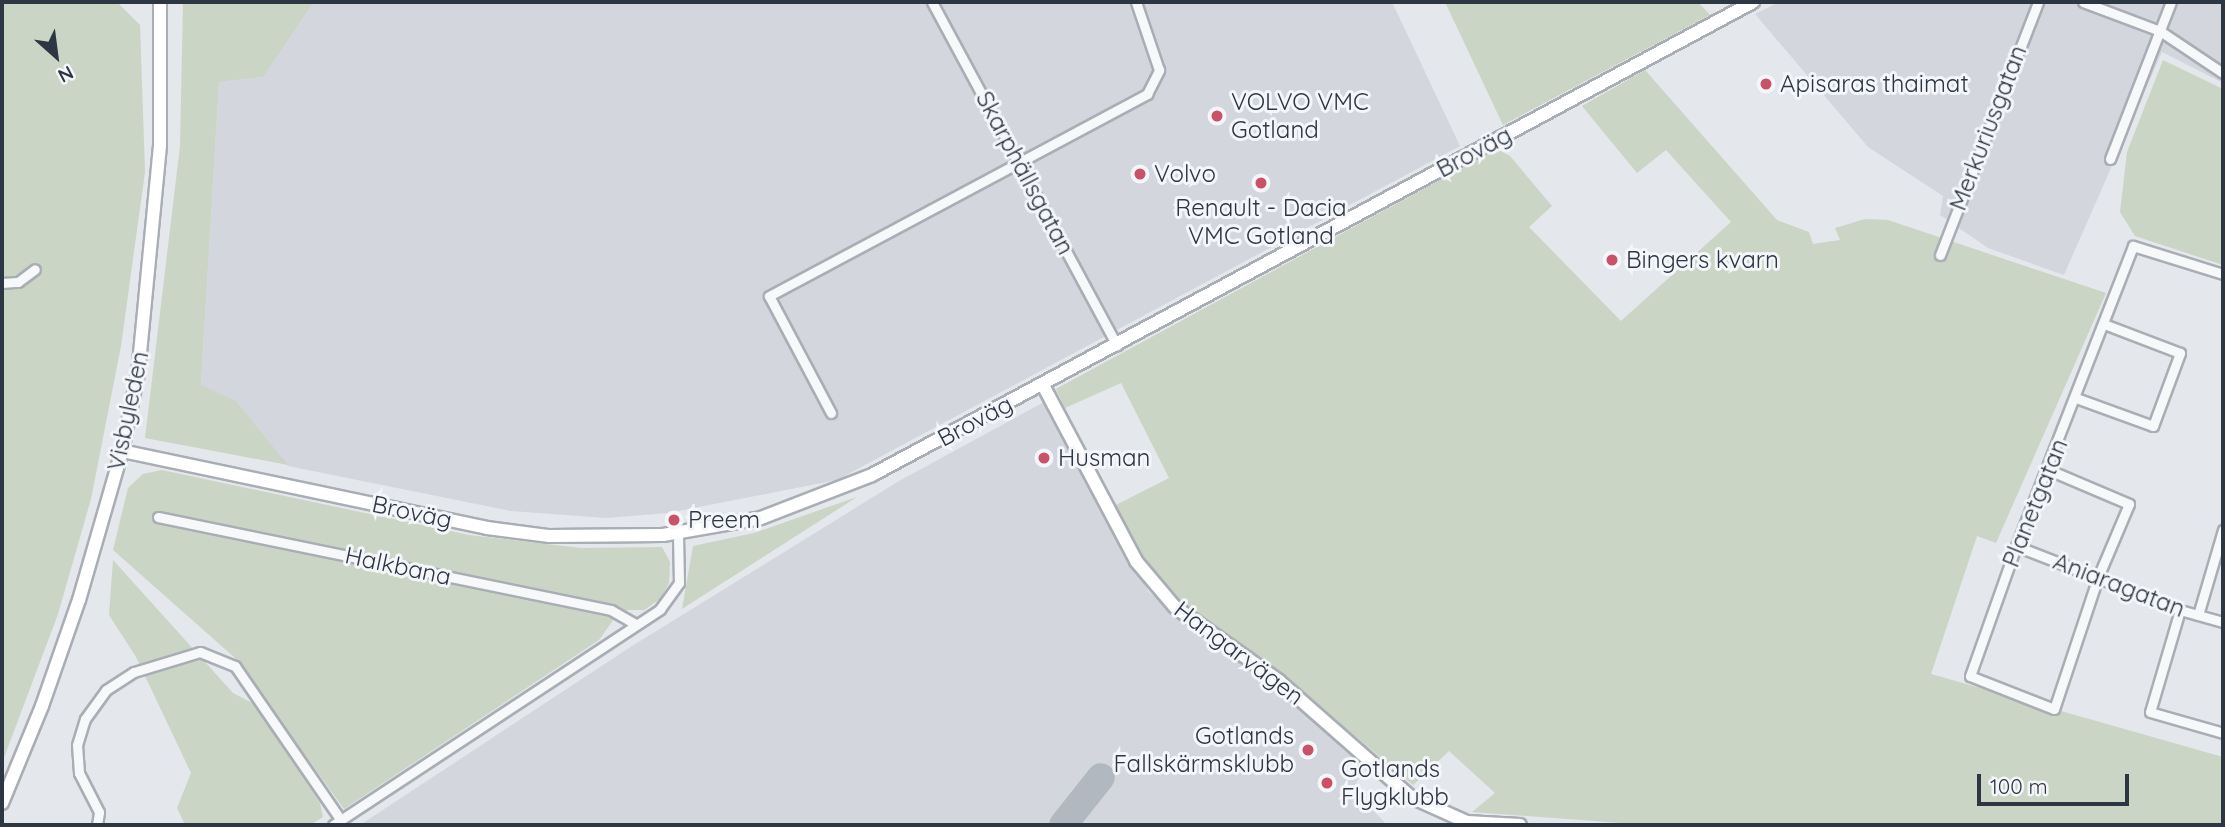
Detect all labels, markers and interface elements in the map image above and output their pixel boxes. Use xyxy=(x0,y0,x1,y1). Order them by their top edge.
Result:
north arrow xyxy=(21,21,91,91)
street label: Merkuriusgatan xyxy=(1943,41,2033,215)
text: N xyxy=(54,61,78,88)
place label: Apisaras thaimat xyxy=(1780,70,1969,98)
marker: Apisaras thaimat xyxy=(1758,76,1774,92)
street label: Skarphällsgatan xyxy=(970,86,1080,260)
place label: VOLVO VMC Gotland xyxy=(1231,88,1369,144)
marker: VOLVO VMC Gotland xyxy=(1209,108,1225,124)
street label: Broväg xyxy=(1432,120,1516,184)
place label: Volvo xyxy=(1154,160,1216,188)
marker: Volvo xyxy=(1132,166,1148,182)
marker: Renault - Dacia VMC Gotland xyxy=(1253,175,1269,191)
place label: Renault - Dacia VMC Gotland xyxy=(1175,194,1347,250)
place label: Bingers kvarn xyxy=(1626,246,1779,274)
marker: Bingers kvarn xyxy=(1604,252,1620,268)
street label: Visbyleden xyxy=(101,349,155,473)
street label: Broväg xyxy=(933,389,1017,453)
street label: Planetgatan xyxy=(1996,435,2074,571)
place label: Husman xyxy=(1058,444,1150,472)
marker: Husman xyxy=(1036,450,1052,466)
street label: Broväg xyxy=(369,490,455,534)
place label: Preem xyxy=(688,506,760,534)
marker: Preem xyxy=(666,512,682,528)
street label: Halkbana xyxy=(342,541,454,591)
street label: Aniaragatan xyxy=(2049,547,2189,623)
street label: Hangarvägen xyxy=(1169,595,1309,711)
place label: Gotlands Fallskärmsklubb xyxy=(1114,722,1294,778)
marker: Gotlands Fallskärmsklubb xyxy=(1300,742,1316,758)
place label: Gotlands Flygklubb xyxy=(1341,755,1449,811)
scale bar xyxy=(1980,760,2132,804)
text: 100 m xyxy=(1990,773,2048,799)
marker: Gotlands Flygklubb xyxy=(1319,775,1335,791)

